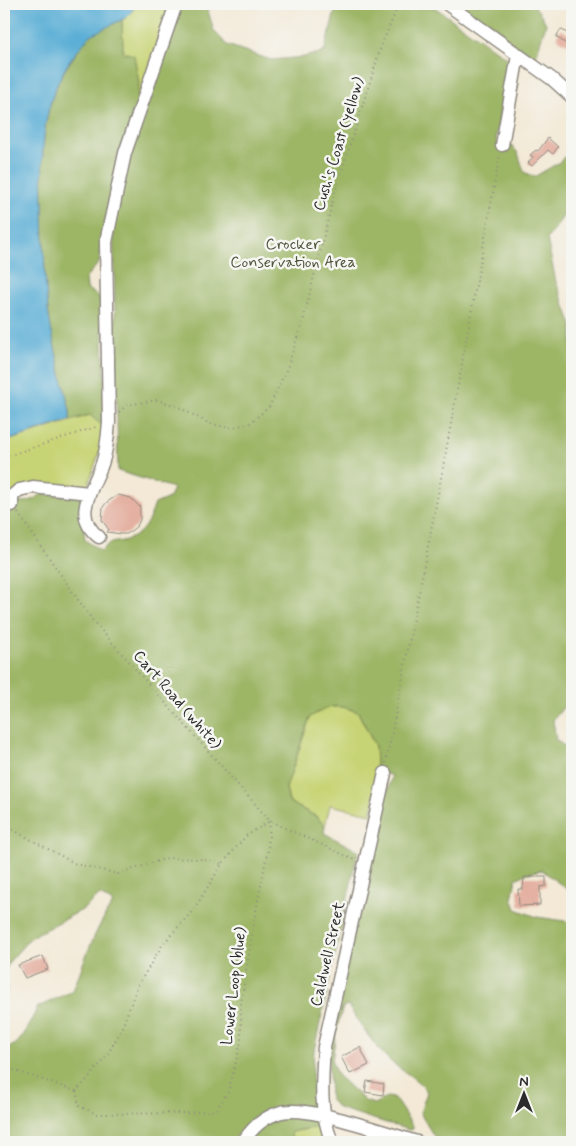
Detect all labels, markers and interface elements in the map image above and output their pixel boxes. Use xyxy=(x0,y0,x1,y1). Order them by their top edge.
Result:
street label: Cush's Coast (yellow) xyxy=(309,74,369,213)
park label: Crocker Conservation Area xyxy=(230,234,356,273)
street label: Cart Road (white) xyxy=(128,646,226,754)
street label: Caldwell Street xyxy=(306,899,350,1009)
street label: Lower Loop (blue) xyxy=(216,926,252,1046)
north arrow xyxy=(498,1068,548,1118)
text: N xyxy=(519,1073,529,1091)

